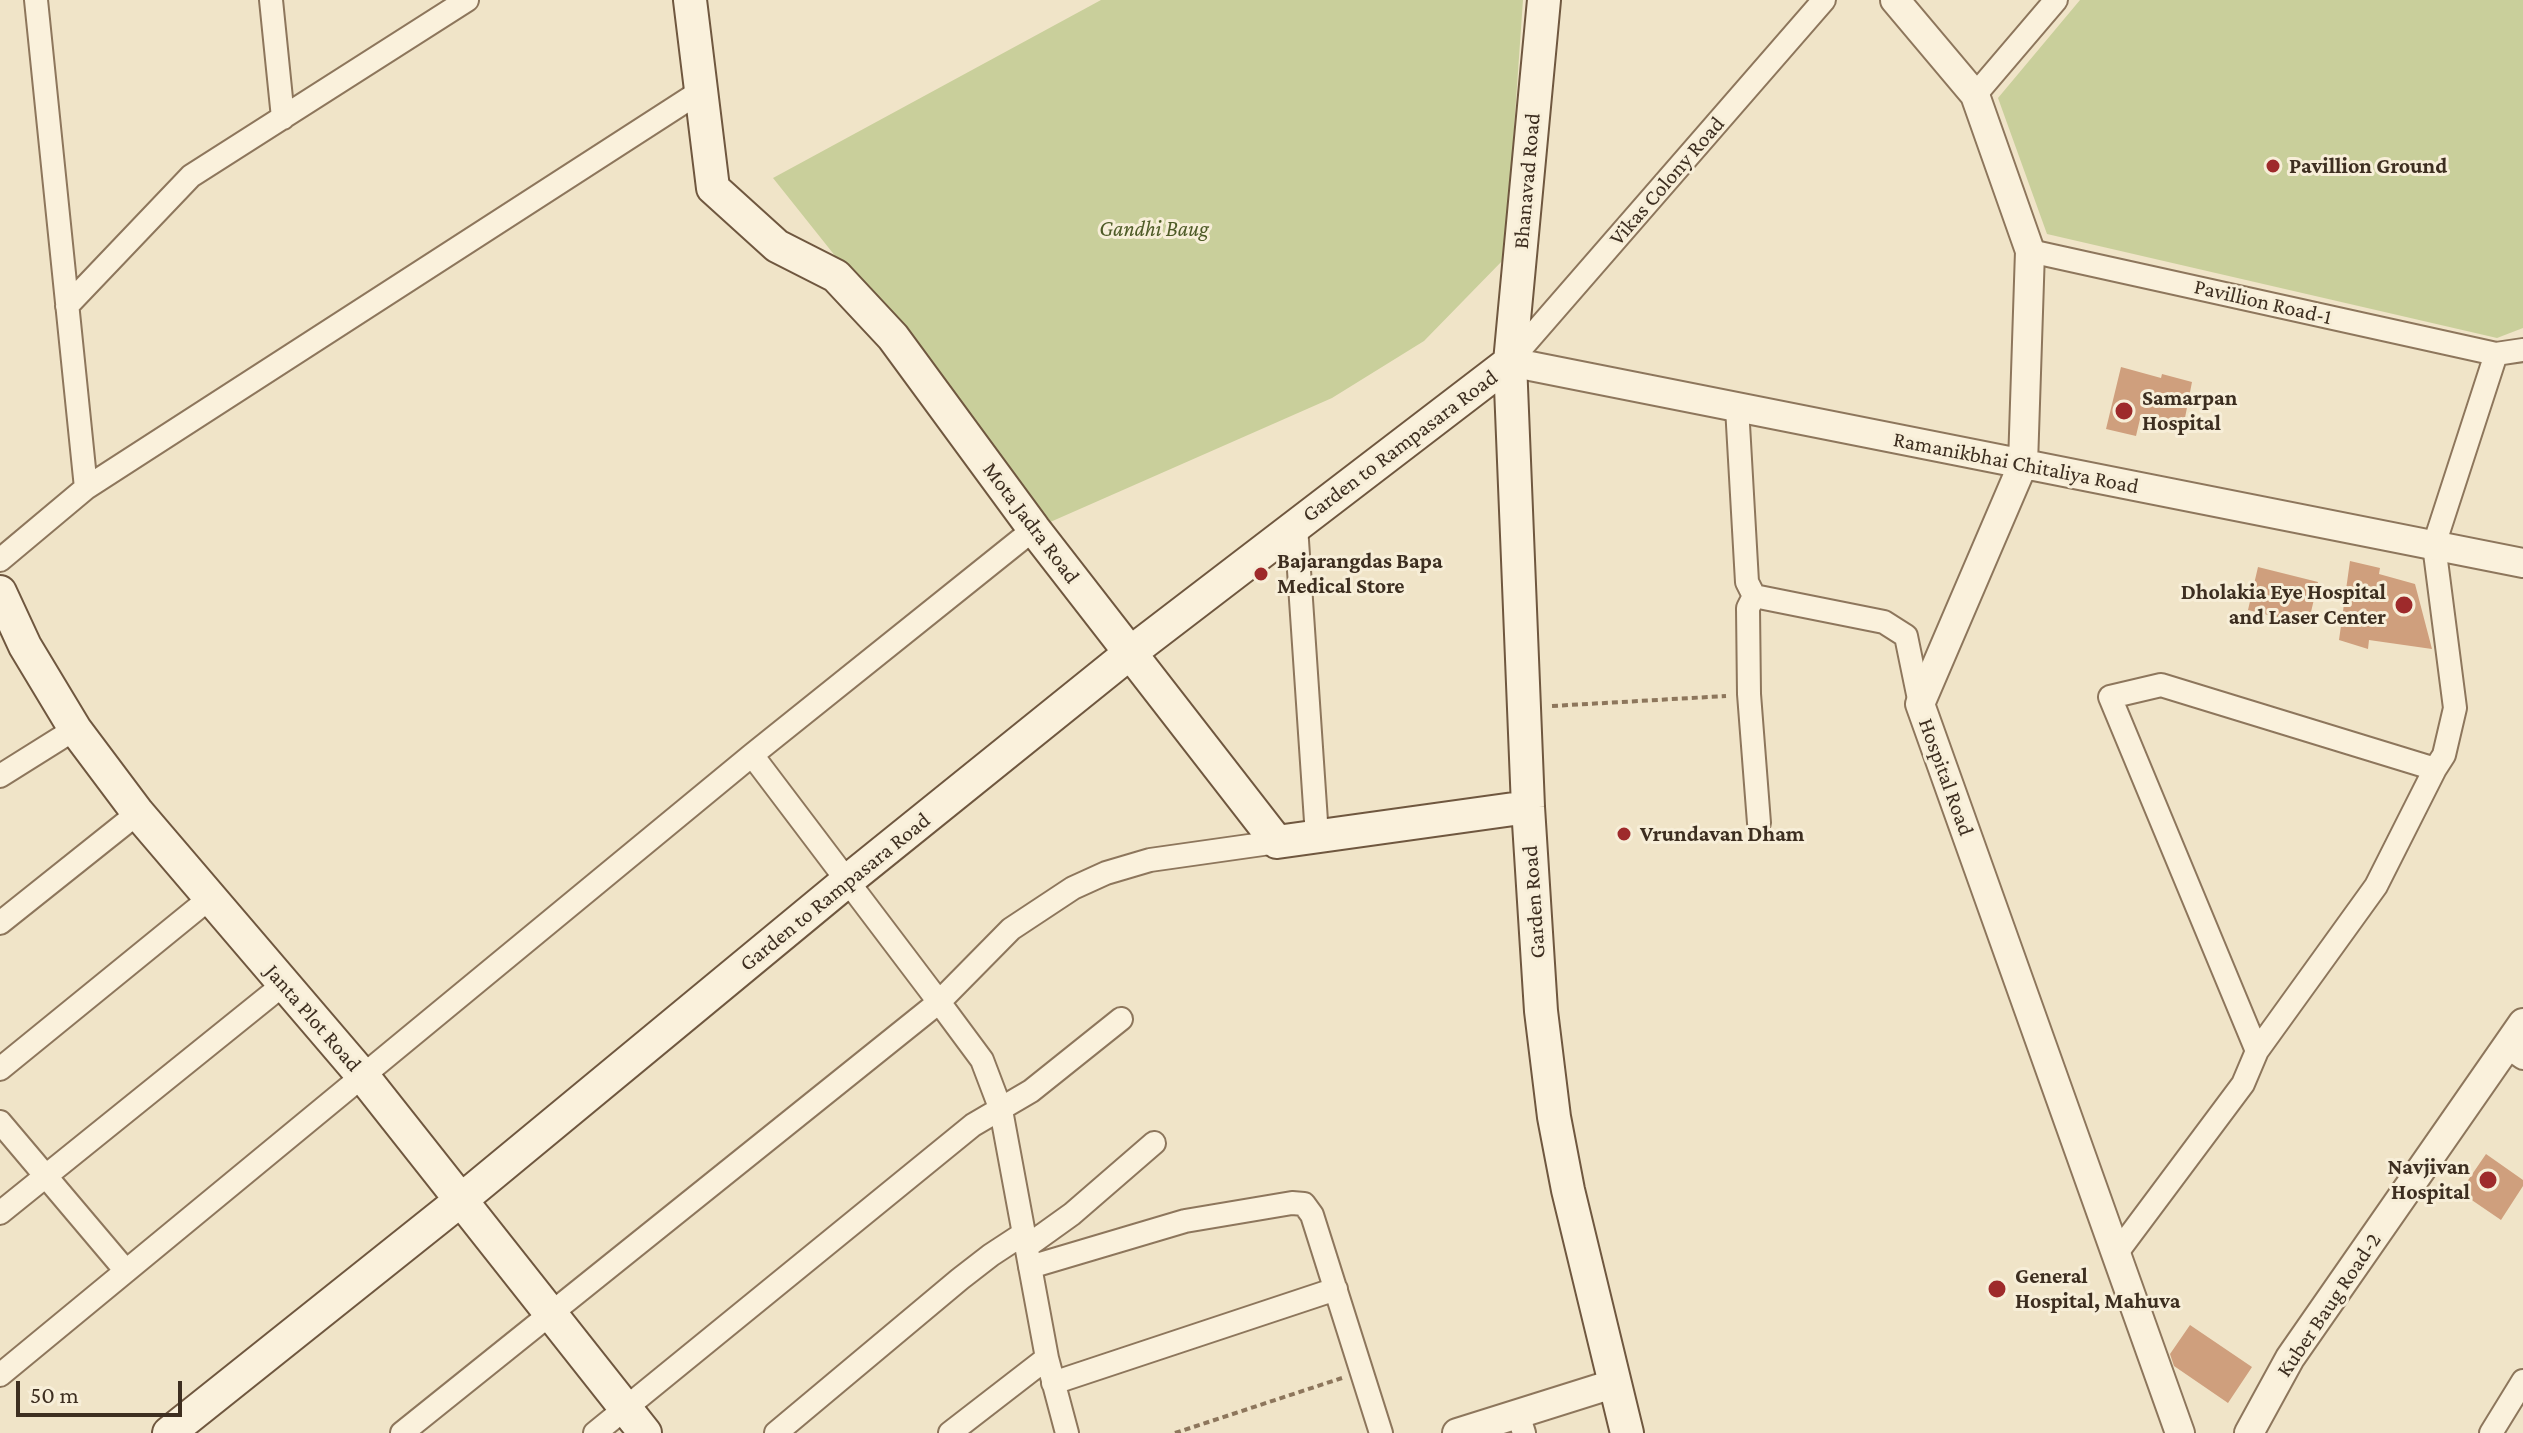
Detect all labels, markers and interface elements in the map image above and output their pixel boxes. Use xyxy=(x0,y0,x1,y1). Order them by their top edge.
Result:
street label: Vikas Colony Road xyxy=(1604,111,1730,251)
street label: Bhanavad Road xyxy=(1508,112,1546,250)
place label: Pavillion Ground xyxy=(2289,153,2447,179)
marker: Pavillion Ground xyxy=(2264,157,2282,175)
park label: Gandhi Baug xyxy=(1099,216,1209,242)
street label: Pavillion Road-1 xyxy=(2192,273,2334,331)
street label: Garden to Rampasara Road xyxy=(1297,364,1503,528)
place label: Samarpan Hospital xyxy=(2142,385,2237,436)
marker: Samarpan Hospital xyxy=(2113,400,2135,422)
street label: Ramanikbhai Chitaliya Road xyxy=(1891,426,2141,500)
street label: Mota Jadra Road xyxy=(977,457,1085,589)
place label: Bajarangdas Bapa Medical Store xyxy=(1277,548,1443,600)
marker: Bajarangdas Bapa Medical Store xyxy=(1252,565,1270,583)
place label: Dholakia Eye Hospital and Laser Center xyxy=(2181,579,2386,630)
marker: Dholakia Eye Hospital and Laser Center xyxy=(2393,594,2415,616)
street label: Hospital Road xyxy=(1913,715,1979,839)
street label: Garden to Rampasara Road xyxy=(734,807,936,977)
place label: Vrundavan Dham xyxy=(1640,821,1804,847)
marker: Vrundavan Dham xyxy=(1615,825,1633,843)
street label: Garden Road xyxy=(1517,845,1551,959)
street label: Janta Plot Road xyxy=(259,959,367,1077)
place label: Navjivan Hospital xyxy=(2387,1154,2470,1206)
marker: Navjivan Hospital xyxy=(2477,1169,2499,1191)
street label: Kuber Baug Road-2 xyxy=(2271,1228,2387,1382)
place label: General Hospital, Mahuva xyxy=(2015,1263,2180,1314)
marker: General Hospital, Mahuva xyxy=(1986,1278,2008,1300)
scale bar xyxy=(20,1365,186,1415)
text: 50 m xyxy=(30,1381,79,1408)

